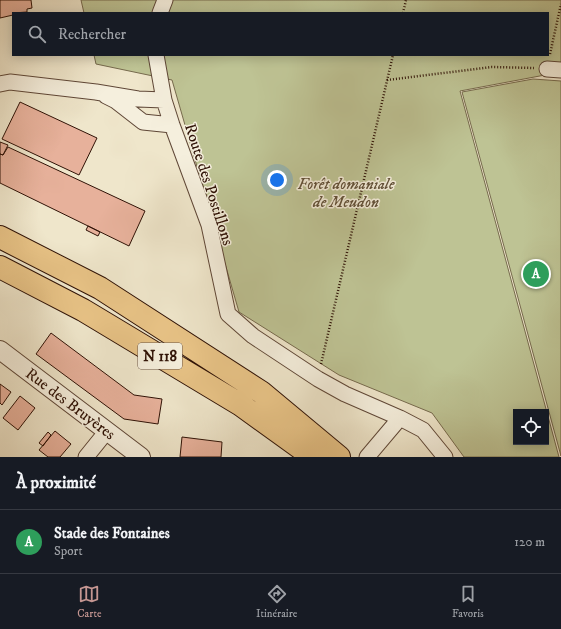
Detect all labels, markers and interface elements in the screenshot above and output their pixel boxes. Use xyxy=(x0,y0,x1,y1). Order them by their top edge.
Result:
search box xyxy=(12,12,549,56)
icon: search xyxy=(26,23,48,45)
text: Rechercher xyxy=(58,25,126,44)
street label: Route des Postillons xyxy=(180,121,238,248)
your location xyxy=(267,170,287,190)
park label: Forêt domaniale de Meudon xyxy=(298,174,395,212)
pin: A xyxy=(523,259,549,289)
road number: N 118 xyxy=(138,343,182,369)
street label: Rue des Bruyères xyxy=(21,363,119,444)
map controls xyxy=(513,409,549,445)
button: locate xyxy=(513,409,549,445)
text: À proximité xyxy=(16,472,96,494)
text: Stade des Fontaines xyxy=(54,524,170,543)
text: A xyxy=(25,534,33,550)
text: 120 m xyxy=(514,534,545,550)
text: Sport xyxy=(54,543,83,559)
tab: Carte xyxy=(77,583,101,621)
tab: Itinéraire xyxy=(256,583,297,621)
tab: Favoris xyxy=(452,583,484,621)

